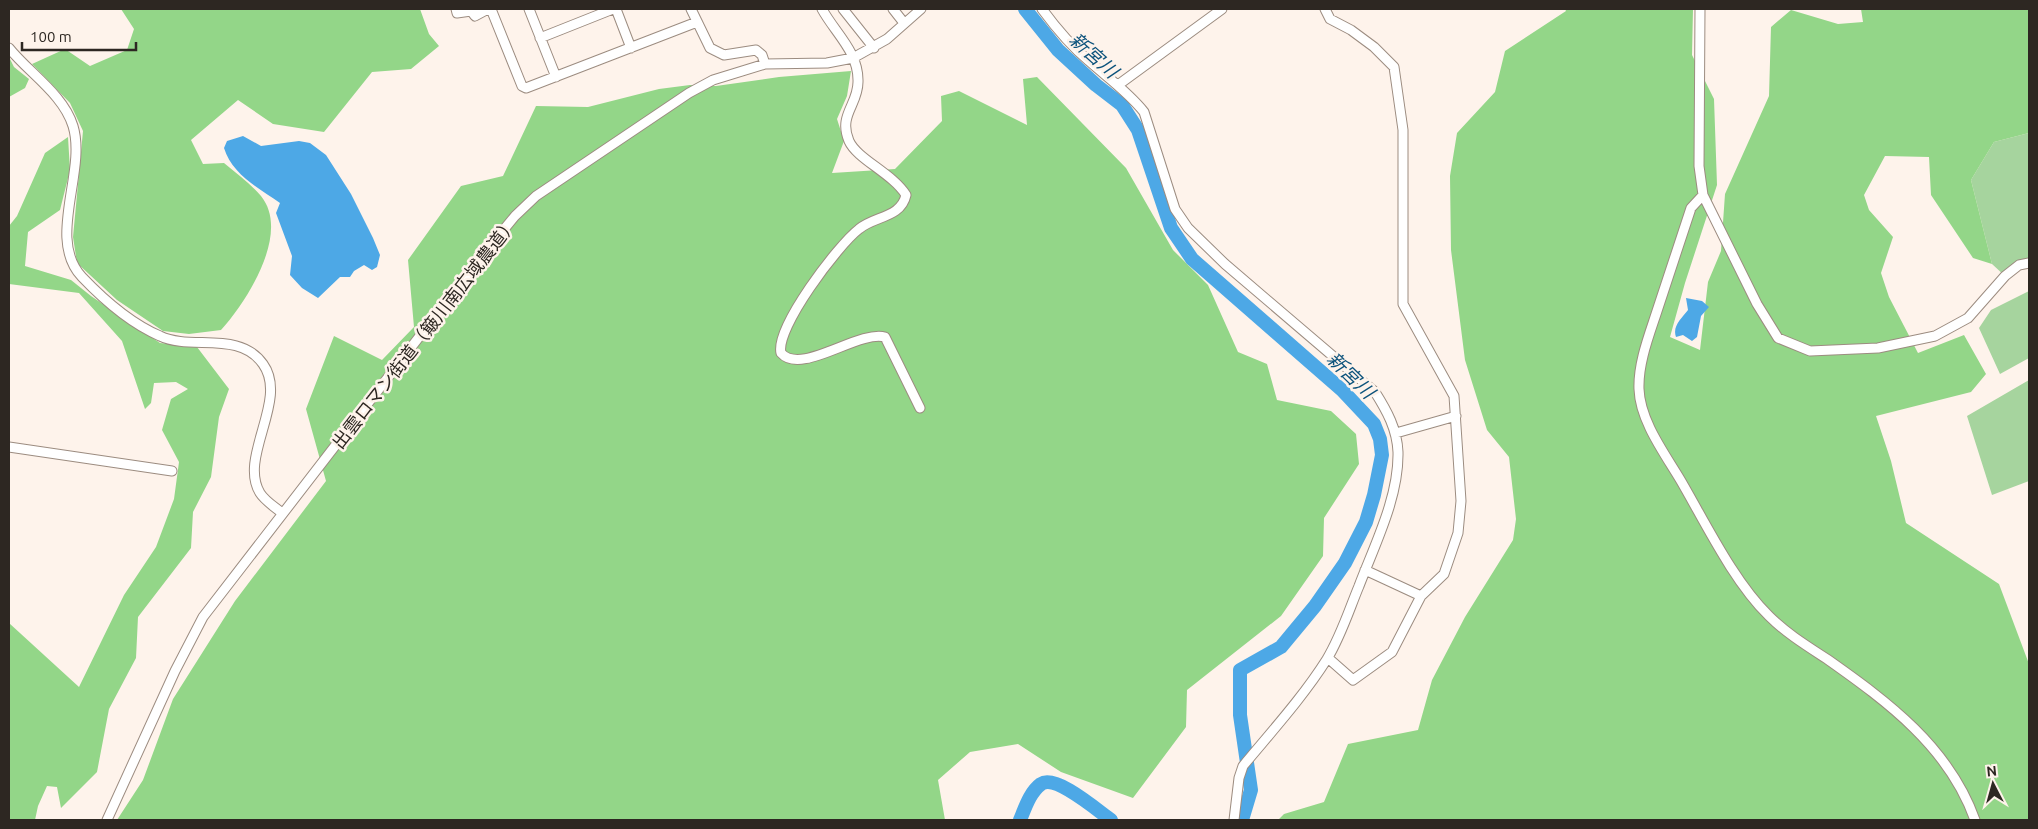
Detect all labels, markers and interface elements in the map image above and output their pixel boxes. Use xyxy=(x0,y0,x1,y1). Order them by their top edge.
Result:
scale bar xyxy=(22,20,136,52)
text: 100 m xyxy=(30,28,72,45)
water label: 新宮川 xyxy=(1065,28,1124,84)
street label: 出雲ロマン街道（簸川南広域農道） xyxy=(328,213,521,452)
water label: 新宮川 xyxy=(1323,347,1381,404)
north arrow xyxy=(1968,759,2018,809)
text: N xyxy=(1986,763,1998,780)

